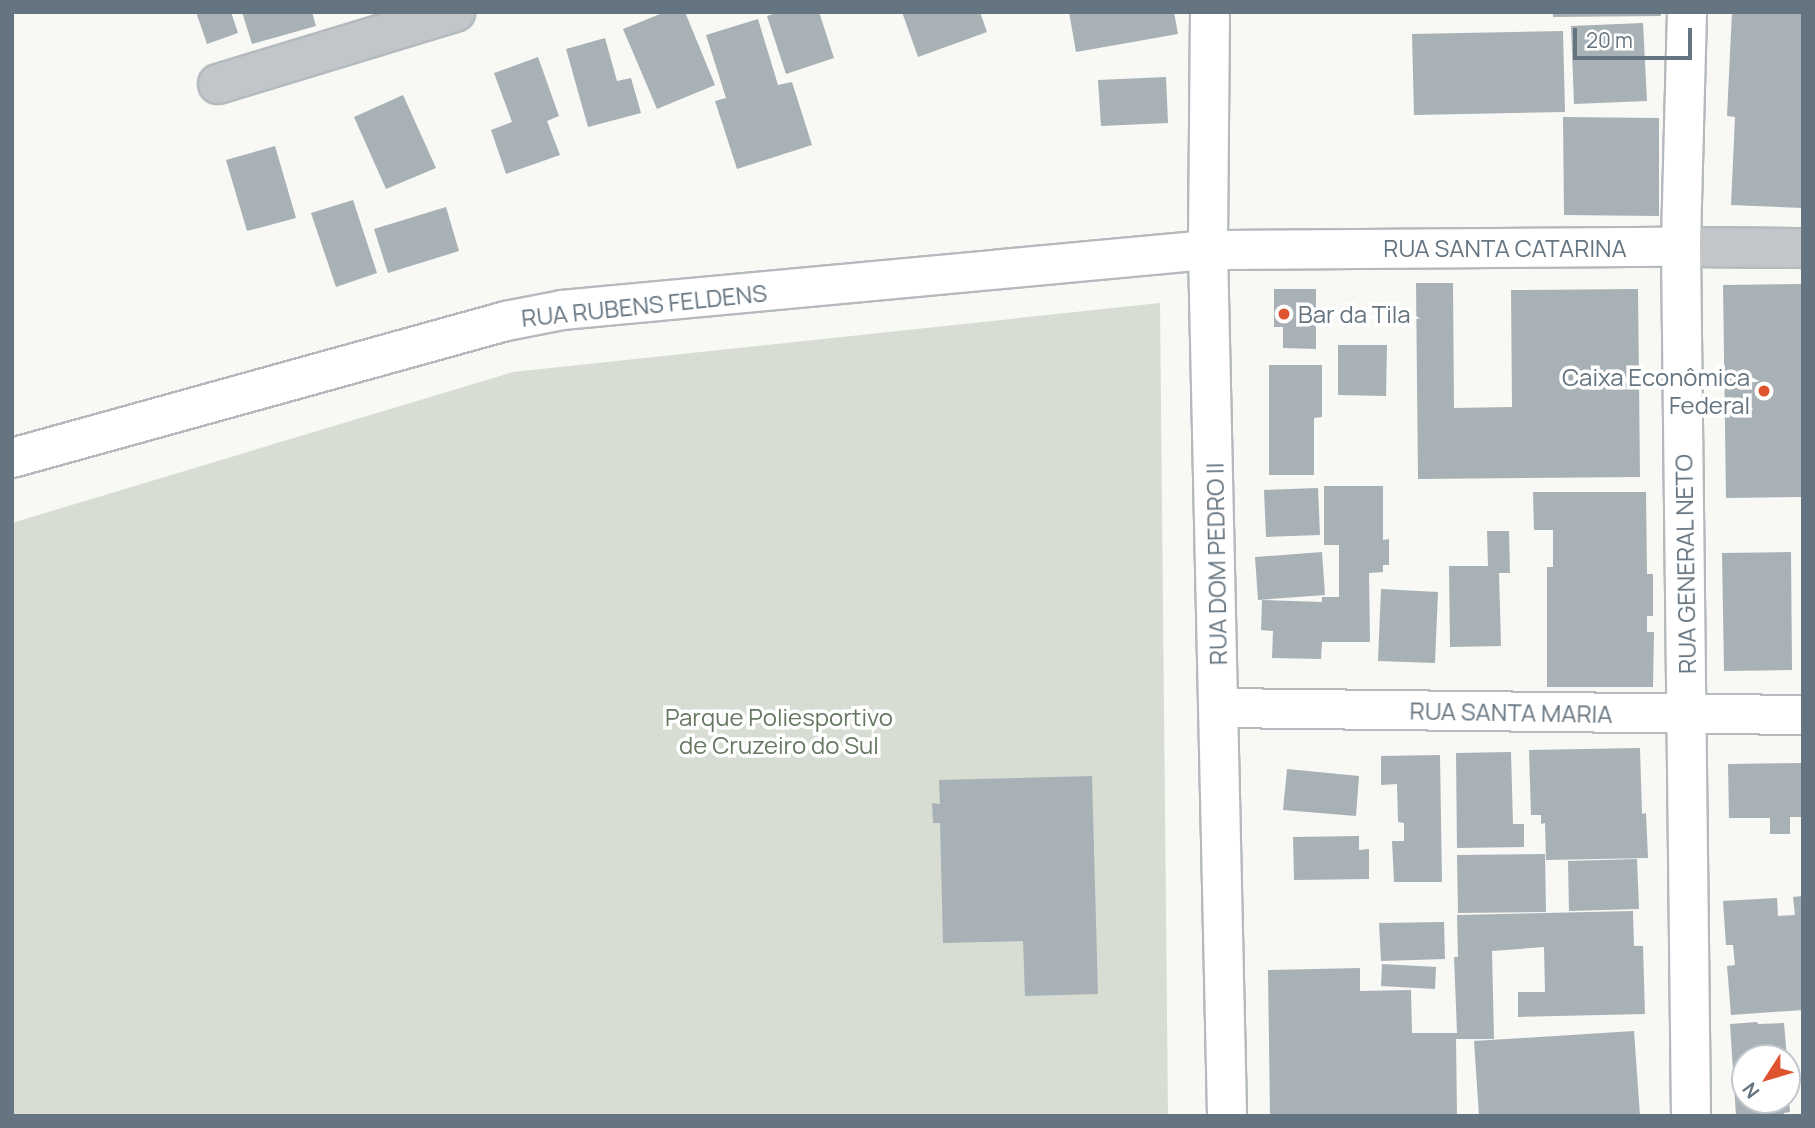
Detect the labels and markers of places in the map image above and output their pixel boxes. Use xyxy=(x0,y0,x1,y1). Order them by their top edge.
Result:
place label: Bar da Tila xyxy=(1298,300,1411,328)
marker: Bar da Tila xyxy=(1276,306,1292,322)
place label: Caixa Econômica Federal xyxy=(1562,363,1750,419)
marker: Caixa Econômica Federal xyxy=(1756,383,1772,399)

